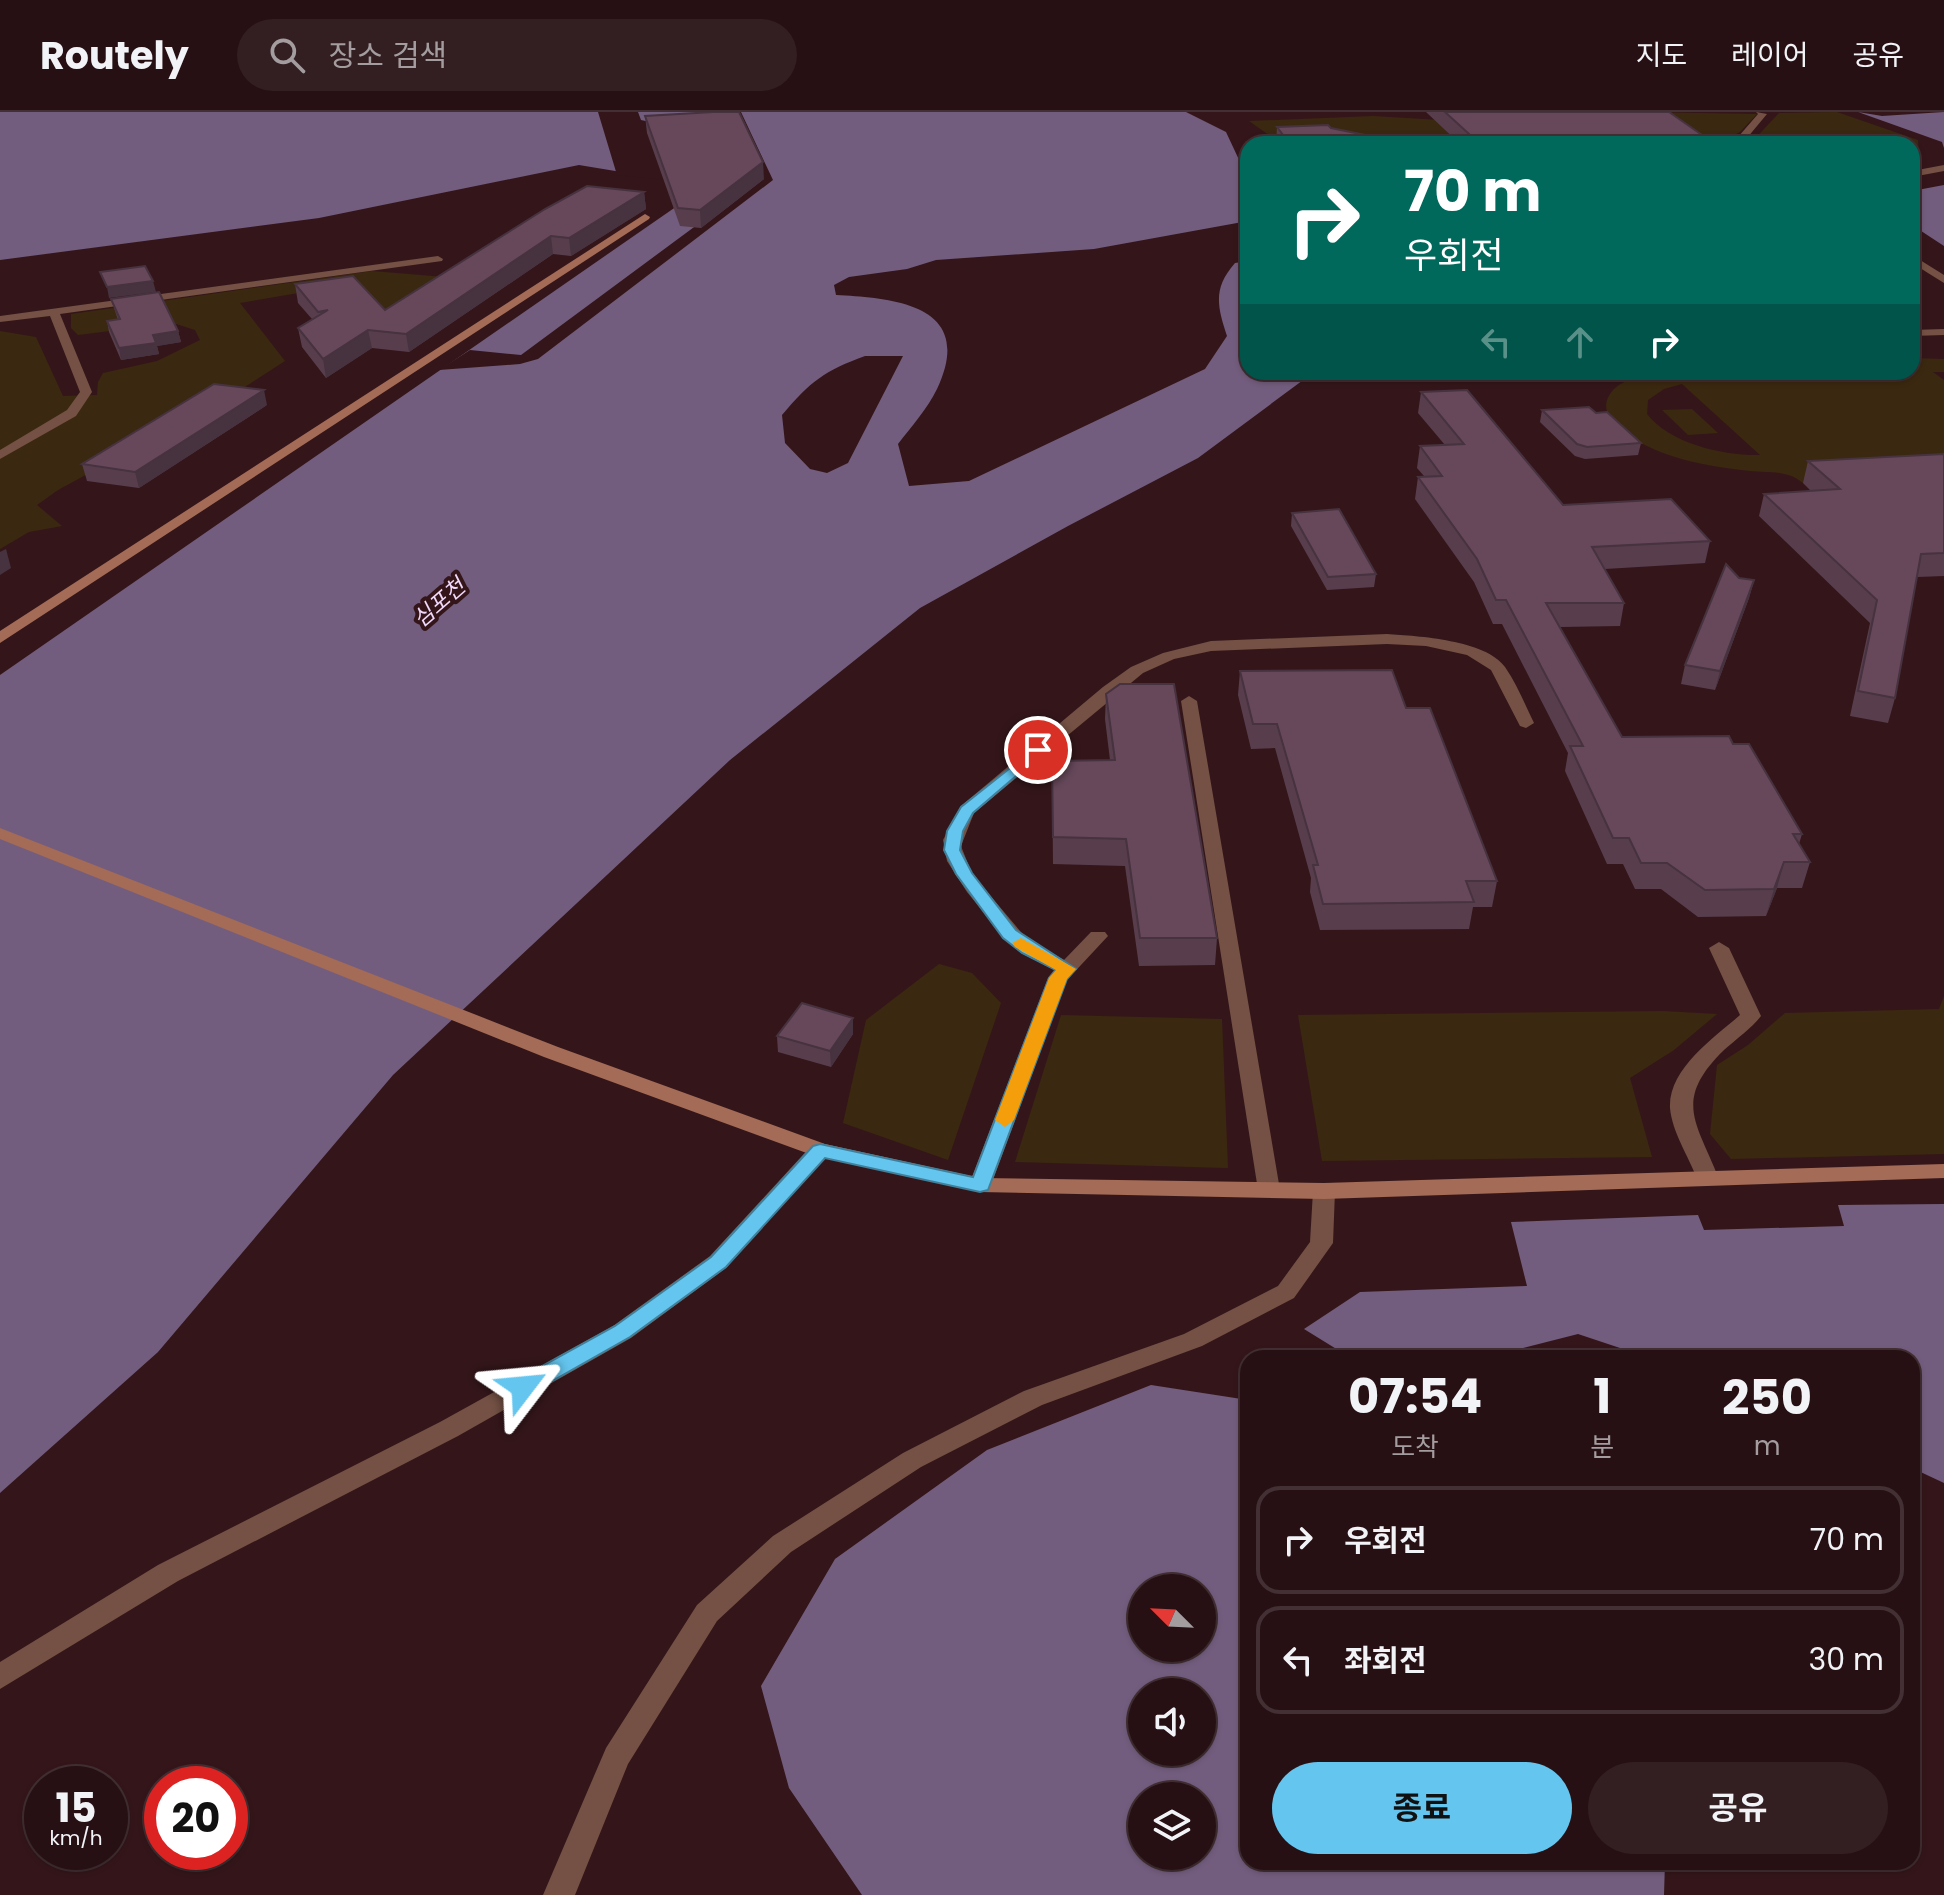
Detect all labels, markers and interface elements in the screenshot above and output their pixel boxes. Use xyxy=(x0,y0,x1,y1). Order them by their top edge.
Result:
search box xyxy=(237,19,797,91)
text: Routely xyxy=(40,29,189,82)
icon: search xyxy=(265,33,309,77)
text: 장소 검색 xyxy=(329,34,447,77)
text: 지도 xyxy=(1636,36,1687,75)
text: 레이어 xyxy=(1731,36,1808,75)
text: 공유 xyxy=(1852,36,1904,75)
text: 70 m xyxy=(1404,152,1542,231)
icon: right xyxy=(1272,168,1376,272)
text: 우회전 xyxy=(1404,230,1503,281)
icon: left xyxy=(1474,320,1518,364)
icon: ahead xyxy=(1558,320,1602,364)
icon: right xyxy=(1642,320,1686,364)
water label: 심포천 xyxy=(406,570,474,635)
pin xyxy=(1004,716,1072,784)
icon: arrive xyxy=(1016,728,1060,772)
position arrow xyxy=(481,1345,565,1429)
text: 07:54 xyxy=(1348,1363,1482,1430)
text: 1 xyxy=(1593,1363,1611,1430)
text: 250 xyxy=(1722,1364,1812,1431)
text: m xyxy=(1754,1428,1780,1464)
text: 도착 xyxy=(1391,1429,1439,1465)
text: 분 xyxy=(1590,1429,1614,1465)
icon: right xyxy=(1276,1518,1320,1562)
text: 70 m xyxy=(1810,1518,1884,1561)
text: 우회전 xyxy=(1344,1519,1427,1562)
north arrow xyxy=(1128,1574,1216,1662)
map controls xyxy=(1128,1574,1216,1870)
icon: left xyxy=(1276,1638,1320,1682)
text: 30 m xyxy=(1809,1638,1884,1681)
text: 좌회전 xyxy=(1344,1639,1427,1682)
button: sound xyxy=(1128,1678,1216,1766)
button: 종료 xyxy=(1272,1762,1572,1854)
button: 공유 xyxy=(1588,1762,1888,1854)
speed limit sign: 20 xyxy=(144,1766,248,1870)
text: 15 xyxy=(55,1780,97,1836)
button: layers xyxy=(1128,1782,1216,1870)
text: km/h xyxy=(49,1824,103,1852)

